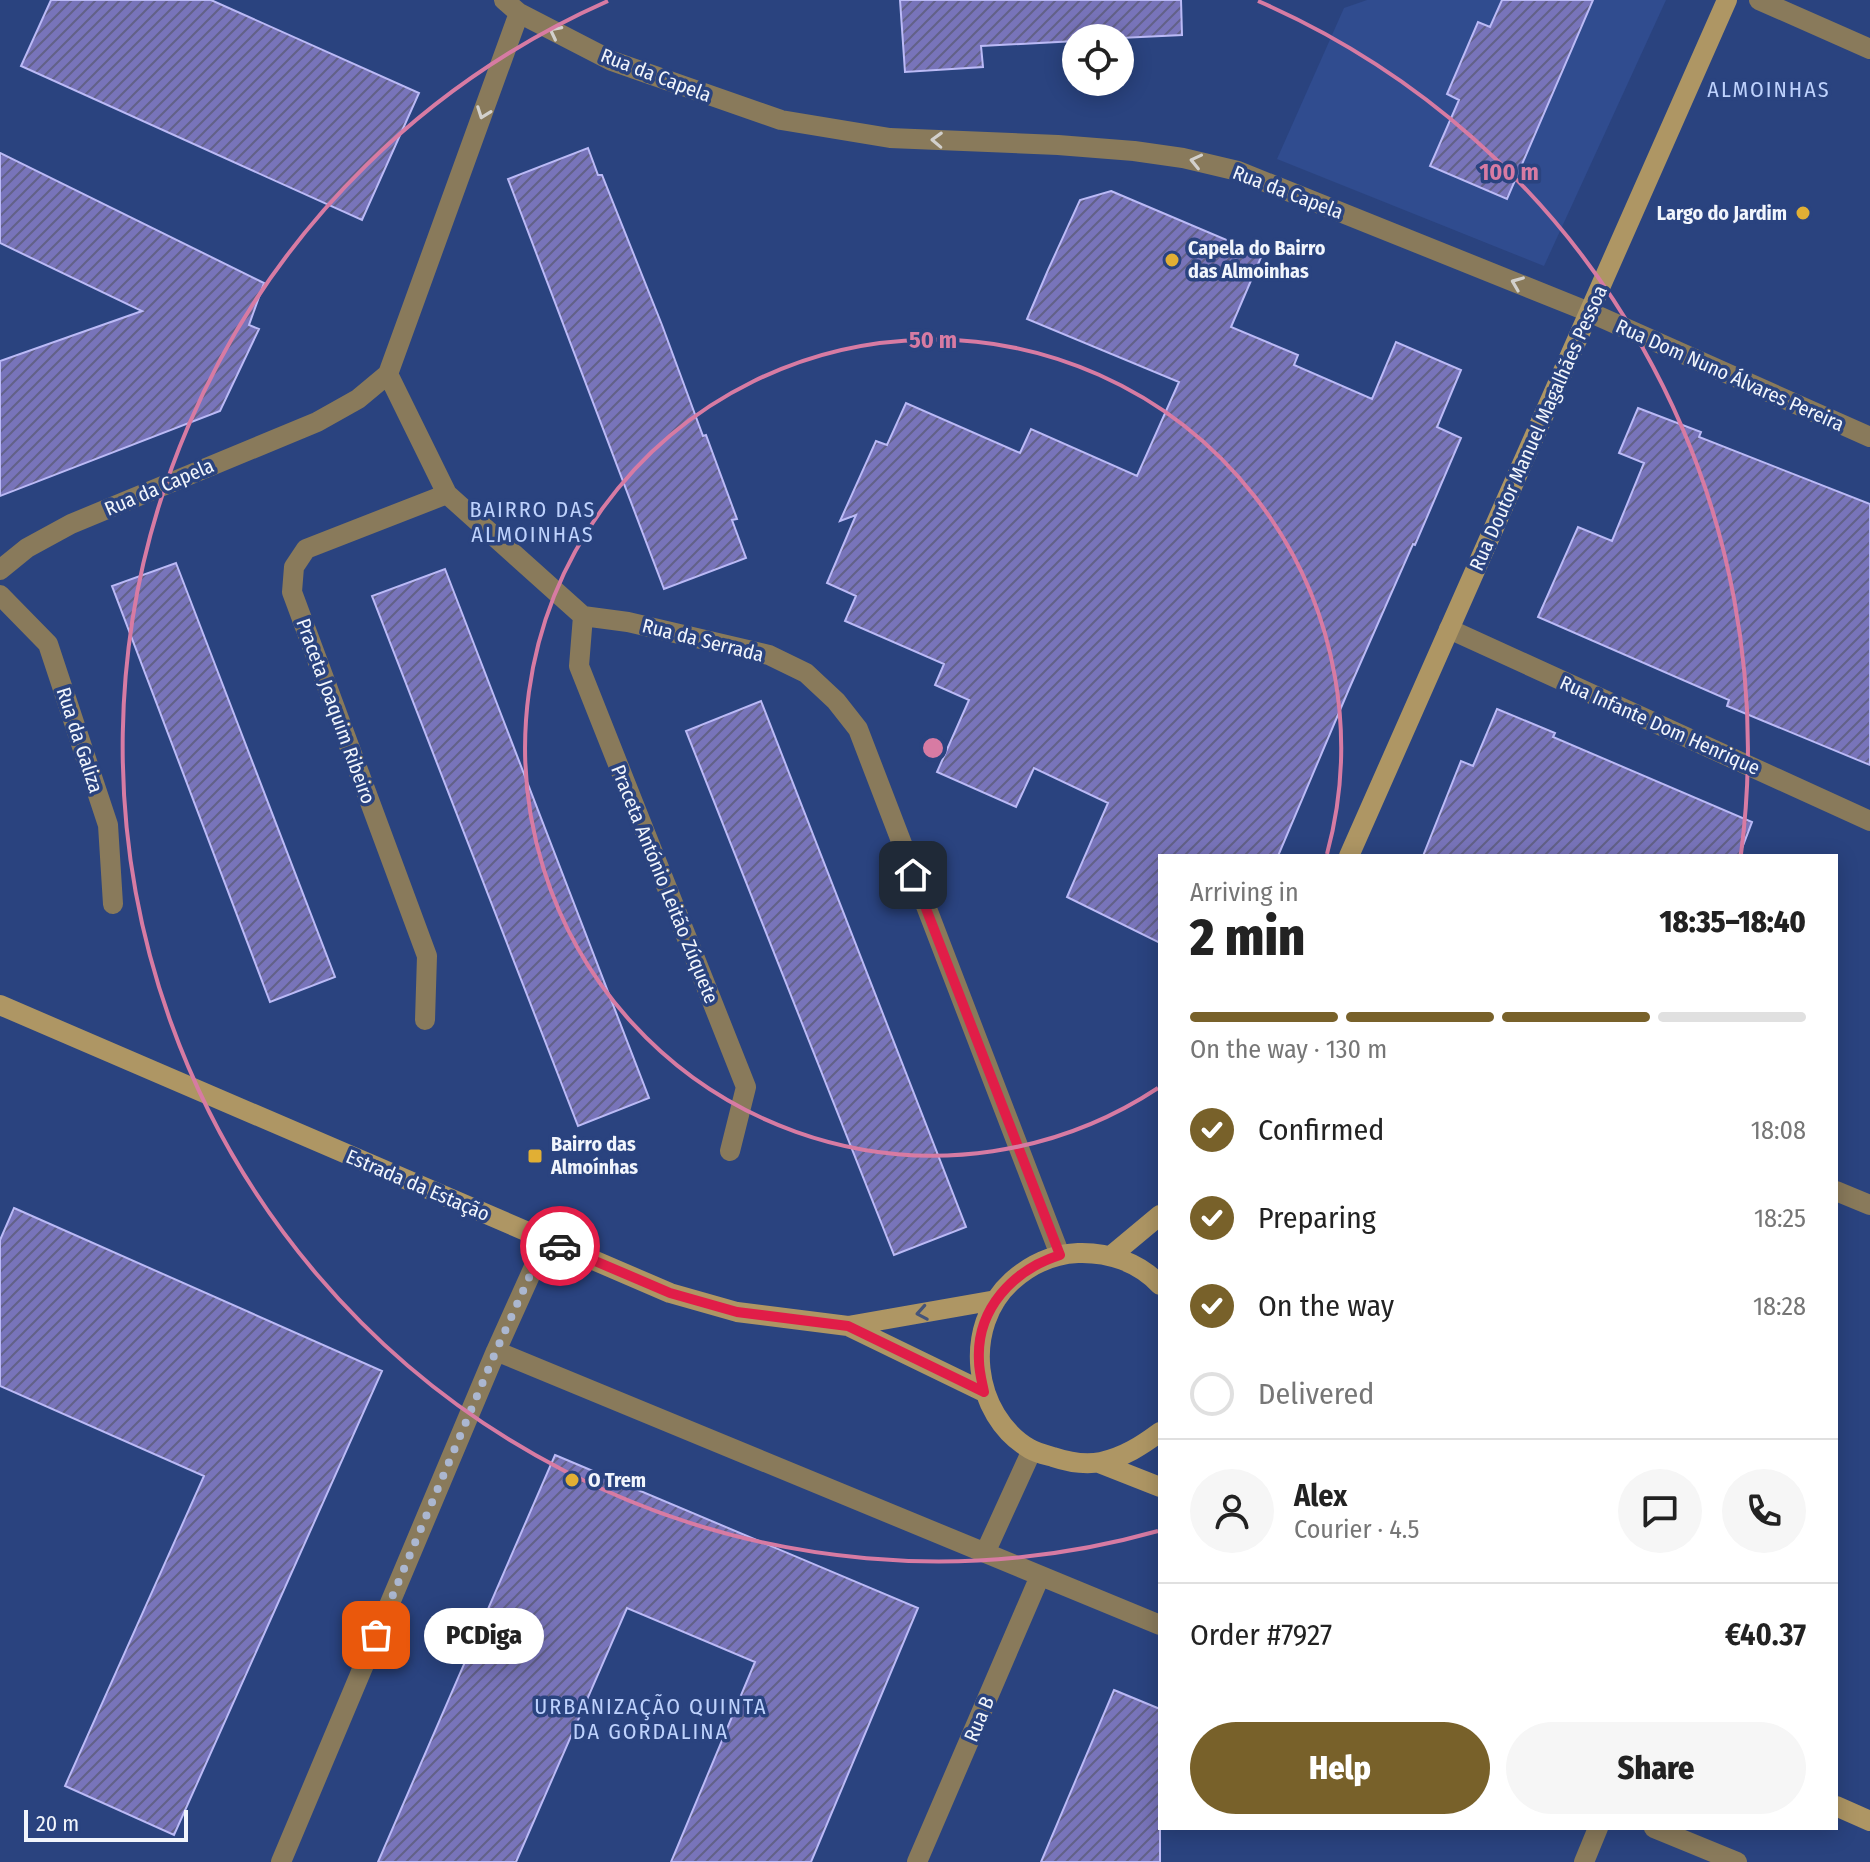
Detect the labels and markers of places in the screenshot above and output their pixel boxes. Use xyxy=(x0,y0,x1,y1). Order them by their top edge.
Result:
place label: Largo do Jardim xyxy=(1657,201,1787,225)
marker: Largo do Jardim xyxy=(1794,204,1812,222)
place label: Capela do Bairro das Almoinhas xyxy=(1188,236,1326,283)
marker: Capela do Bairro das Almoinhas xyxy=(1163,251,1181,269)
centre of rings xyxy=(919,734,947,762)
pin xyxy=(879,841,947,909)
place label: Bairro das Almoínhas xyxy=(550,1132,638,1179)
marker: Bairro das Almoínhas xyxy=(526,1147,544,1165)
place label: O Trem xyxy=(588,1468,646,1492)
marker: O Trem xyxy=(563,1471,581,1489)
pin xyxy=(342,1601,410,1669)
callout: PCDiga xyxy=(424,1607,544,1663)

